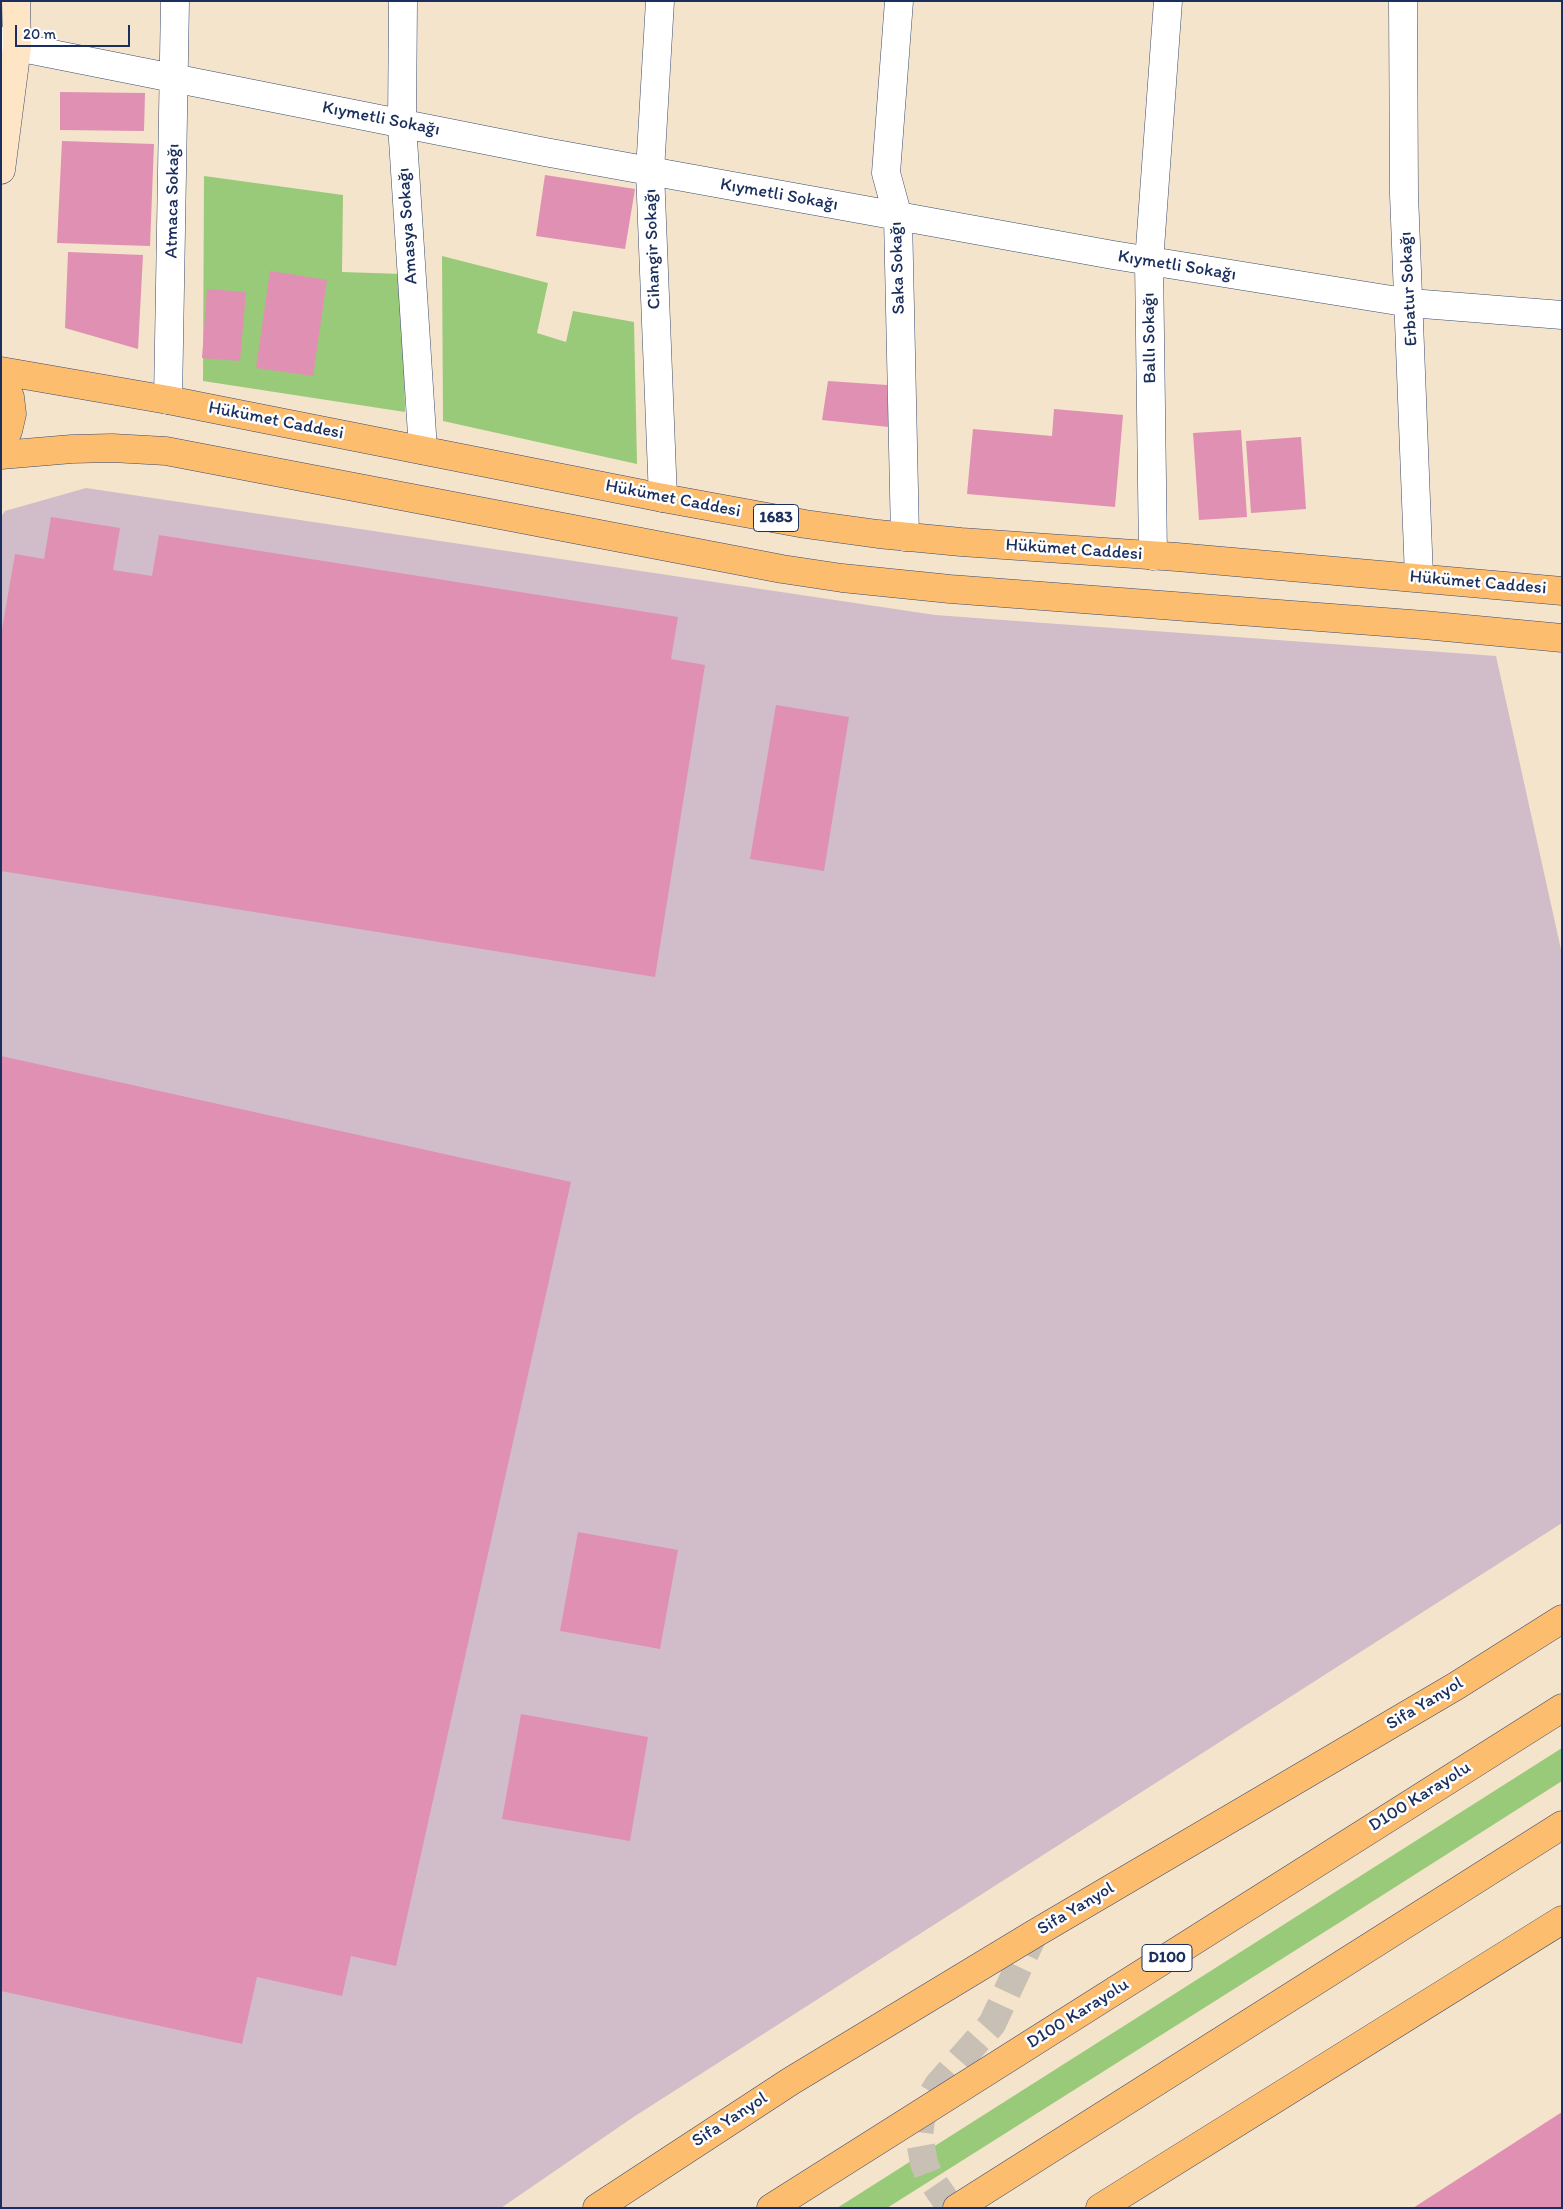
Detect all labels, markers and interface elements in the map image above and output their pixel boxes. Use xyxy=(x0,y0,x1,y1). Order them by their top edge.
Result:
scale bar xyxy=(18,15,132,47)
text: 20 m xyxy=(23,25,56,43)
street label: Kıymetli Sokağı xyxy=(320,97,442,141)
street label: Atmaca Sokağı xyxy=(161,143,185,259)
street label: Amasya Sokağı xyxy=(393,167,423,285)
street label: Kıymetli Sokağı xyxy=(718,174,840,216)
street label: Cihangir Sokağı xyxy=(640,188,666,310)
street label: Saka Sokağı xyxy=(886,221,910,315)
street label: Erbatur Sokağı xyxy=(1395,231,1423,347)
street label: Kıymetli Sokağı xyxy=(1116,246,1238,286)
street label: Ballı Sokağı xyxy=(1138,292,1162,384)
street label: Hükümet Caddesi xyxy=(207,397,345,445)
street label: Hükümet Caddesi xyxy=(604,475,742,523)
road number: 1683 xyxy=(754,504,798,532)
street label: Hükümet Caddesi xyxy=(1005,534,1143,566)
street label: Hükümet Caddesi xyxy=(1409,566,1547,600)
street label: Sifa Yanyol xyxy=(1383,1673,1467,1735)
street label: D100 Karayolu xyxy=(1365,1757,1475,1837)
street label: Sifa Yanyol xyxy=(1034,1878,1118,1940)
road number: D100 xyxy=(1142,1945,1192,1972)
street label: D100 Karayolu xyxy=(1023,1974,1133,2054)
street label: Sifa Yanyol xyxy=(688,2088,772,2152)

